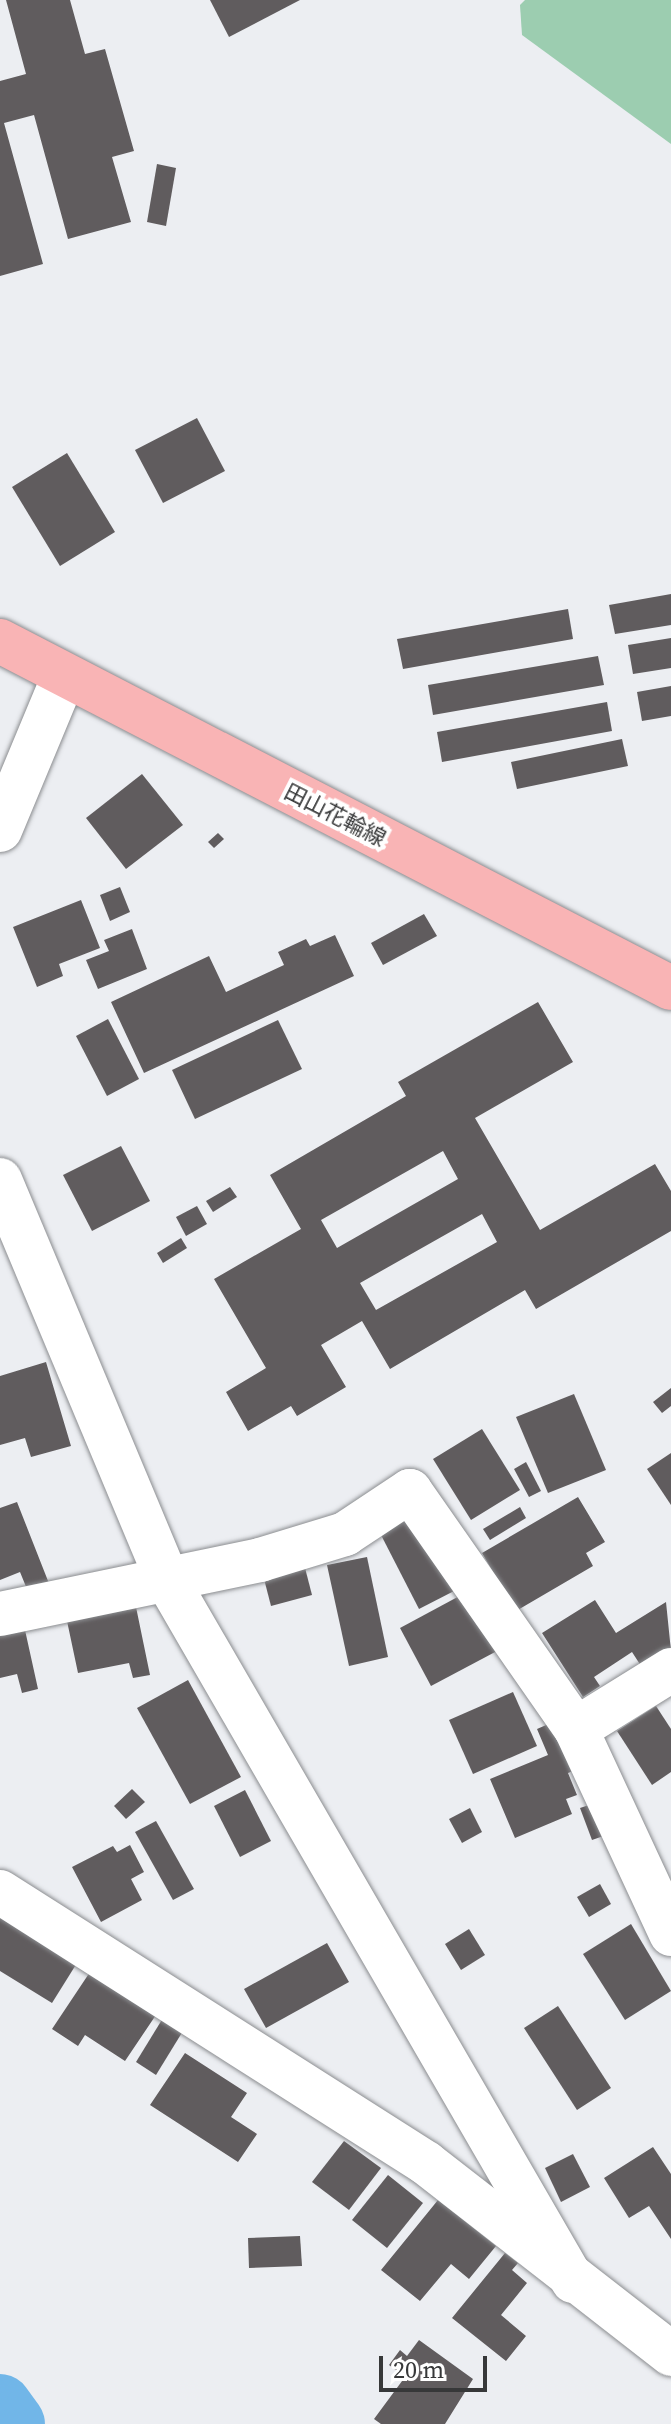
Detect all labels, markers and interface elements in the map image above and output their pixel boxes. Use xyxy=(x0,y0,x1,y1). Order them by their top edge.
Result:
street label: 田山花輪線 xyxy=(280,778,390,852)
scale bar xyxy=(383,2340,491,2390)
text: 20 m xyxy=(393,2353,444,2386)

